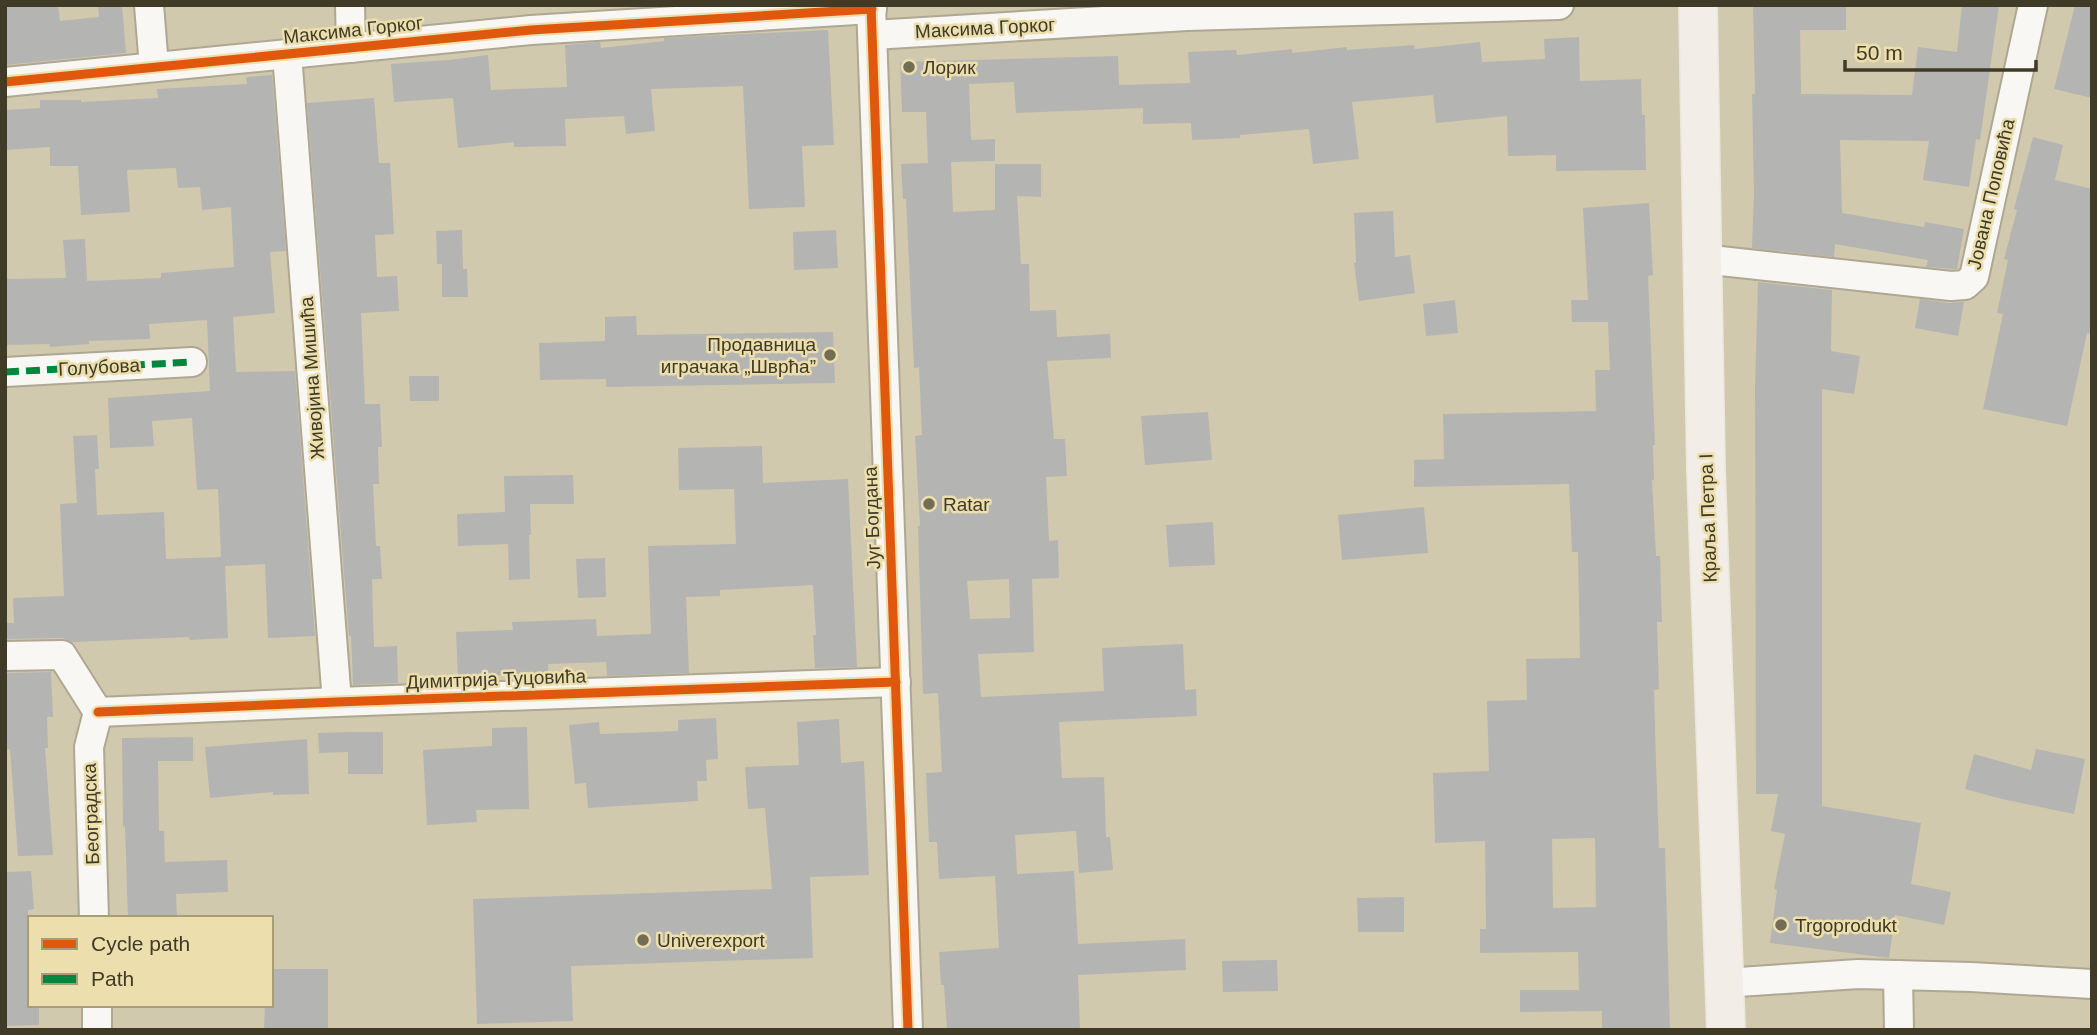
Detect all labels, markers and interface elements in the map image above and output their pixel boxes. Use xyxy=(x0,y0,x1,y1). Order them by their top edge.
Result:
street label: Максима Горког xyxy=(282,12,424,48)
street label: Максима Горког xyxy=(914,14,1056,42)
scale bar xyxy=(1845,28,2036,72)
text: 50 m xyxy=(1856,41,1903,64)
place label: Лорик xyxy=(923,57,976,78)
marker: Лорик xyxy=(901,59,917,75)
street label: Јована Поповића xyxy=(1963,116,2019,271)
street label: Живојина Мишића xyxy=(296,295,328,460)
place label: Продавница играчака „Шврћа” xyxy=(661,334,816,377)
marker: Продавница играчака „Шврћа” xyxy=(822,347,838,363)
street label: Голубова xyxy=(58,354,141,380)
street label: Краља Петра I xyxy=(1695,453,1721,583)
street label: Југ Богдана xyxy=(860,466,884,570)
place label: Ratar xyxy=(943,494,990,515)
marker: Ratar xyxy=(921,496,937,512)
street label: Димитрија Туцовића xyxy=(406,665,587,693)
street label: Београдска xyxy=(79,762,103,865)
place label: Trgoprodukt xyxy=(1795,915,1897,936)
legend xyxy=(28,916,273,1007)
marker: Trgoprodukt xyxy=(1773,917,1789,933)
place label: Univerexport xyxy=(657,930,765,951)
text: Cycle path xyxy=(91,932,190,955)
marker: Univerexport xyxy=(635,932,651,948)
text: Path xyxy=(91,967,134,990)

